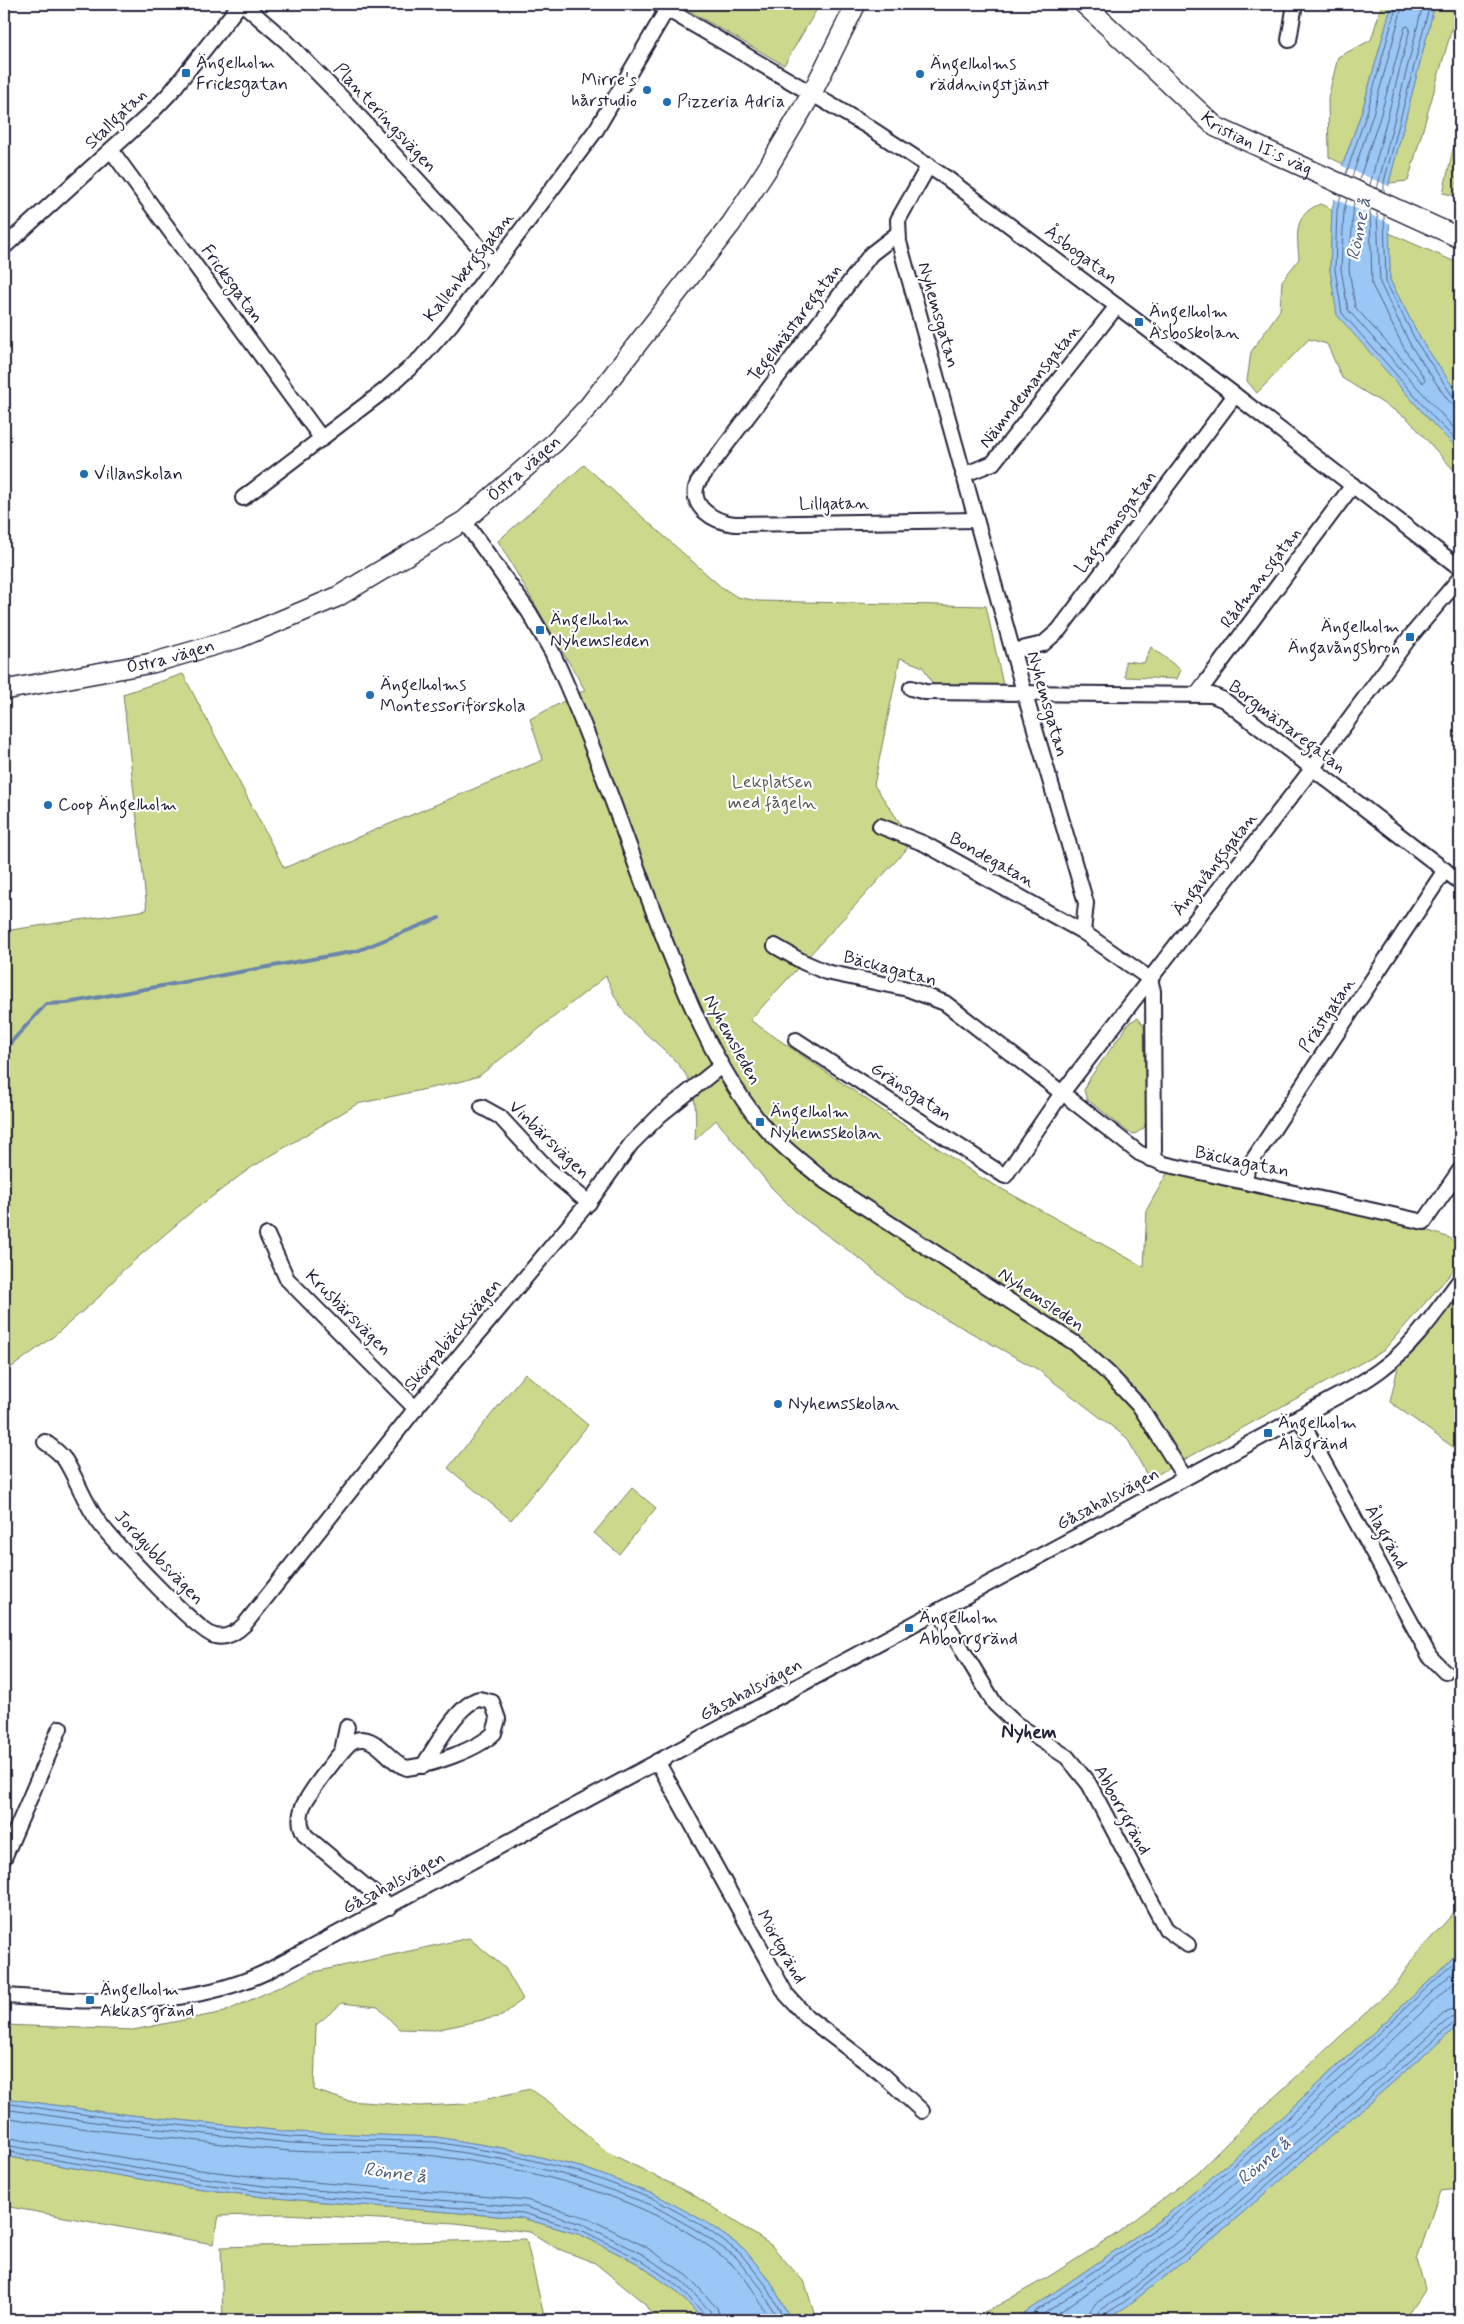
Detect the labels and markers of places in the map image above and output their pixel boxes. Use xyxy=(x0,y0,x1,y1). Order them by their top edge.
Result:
place label: Ängelholm Fricksgatan xyxy=(196,51,288,97)
place label: Ängelholms räddningstjänst xyxy=(930,52,1050,99)
marker: Ängelholm Fricksgatan xyxy=(180,67,192,79)
place label: Mirre's hårstudio xyxy=(571,68,637,113)
marker: Ängelholms räddningstjänst xyxy=(914,68,926,80)
marker: Mirre's hårstudio xyxy=(641,84,653,96)
place label: Pizzeria Adria xyxy=(677,90,785,114)
marker: Pizzeria Adria xyxy=(661,96,673,108)
place label: Ängelholm Åsboskolan xyxy=(1149,300,1239,345)
marker: Ängelholm Åsboskolan xyxy=(1133,316,1145,328)
place label: Villanskolan xyxy=(94,462,183,486)
marker: Villanskolan xyxy=(78,468,90,480)
place label: Ängelholm Nyhemsleden xyxy=(550,608,650,653)
place label: Ängelholm Ängavångsbron xyxy=(1288,615,1400,662)
marker: Ängelholm Nyhemsleden xyxy=(534,624,546,636)
marker: Ängelholm Ängavångsbron xyxy=(1404,631,1416,643)
place label: Ängelholms Montessoriförskola xyxy=(380,673,526,718)
marker: Ängelholms Montessoriförskola xyxy=(364,689,376,701)
place label: Coop Ängelholm xyxy=(58,793,177,819)
marker: Coop Ängelholm xyxy=(42,799,54,811)
place label: Ängelholm Nyhemsskolan xyxy=(770,1100,881,1145)
marker: Ängelholm Nyhemsskolan xyxy=(754,1116,766,1128)
place label: Nyhemsskolan xyxy=(788,1392,899,1416)
marker: Nyhemsskolan xyxy=(772,1398,784,1410)
place label: Ängelholm Ålagränd xyxy=(1278,1411,1357,1458)
marker: Ängelholm Ålagränd xyxy=(1262,1427,1274,1439)
place label: Ängelholm Abborrgränd xyxy=(919,1606,1018,1653)
marker: Ängelholm Abborrgränd xyxy=(903,1622,915,1634)
place label: Ängelholm Akkas gränd xyxy=(100,1978,194,2023)
marker: Ängelholm Akkas gränd xyxy=(84,1994,96,2006)

